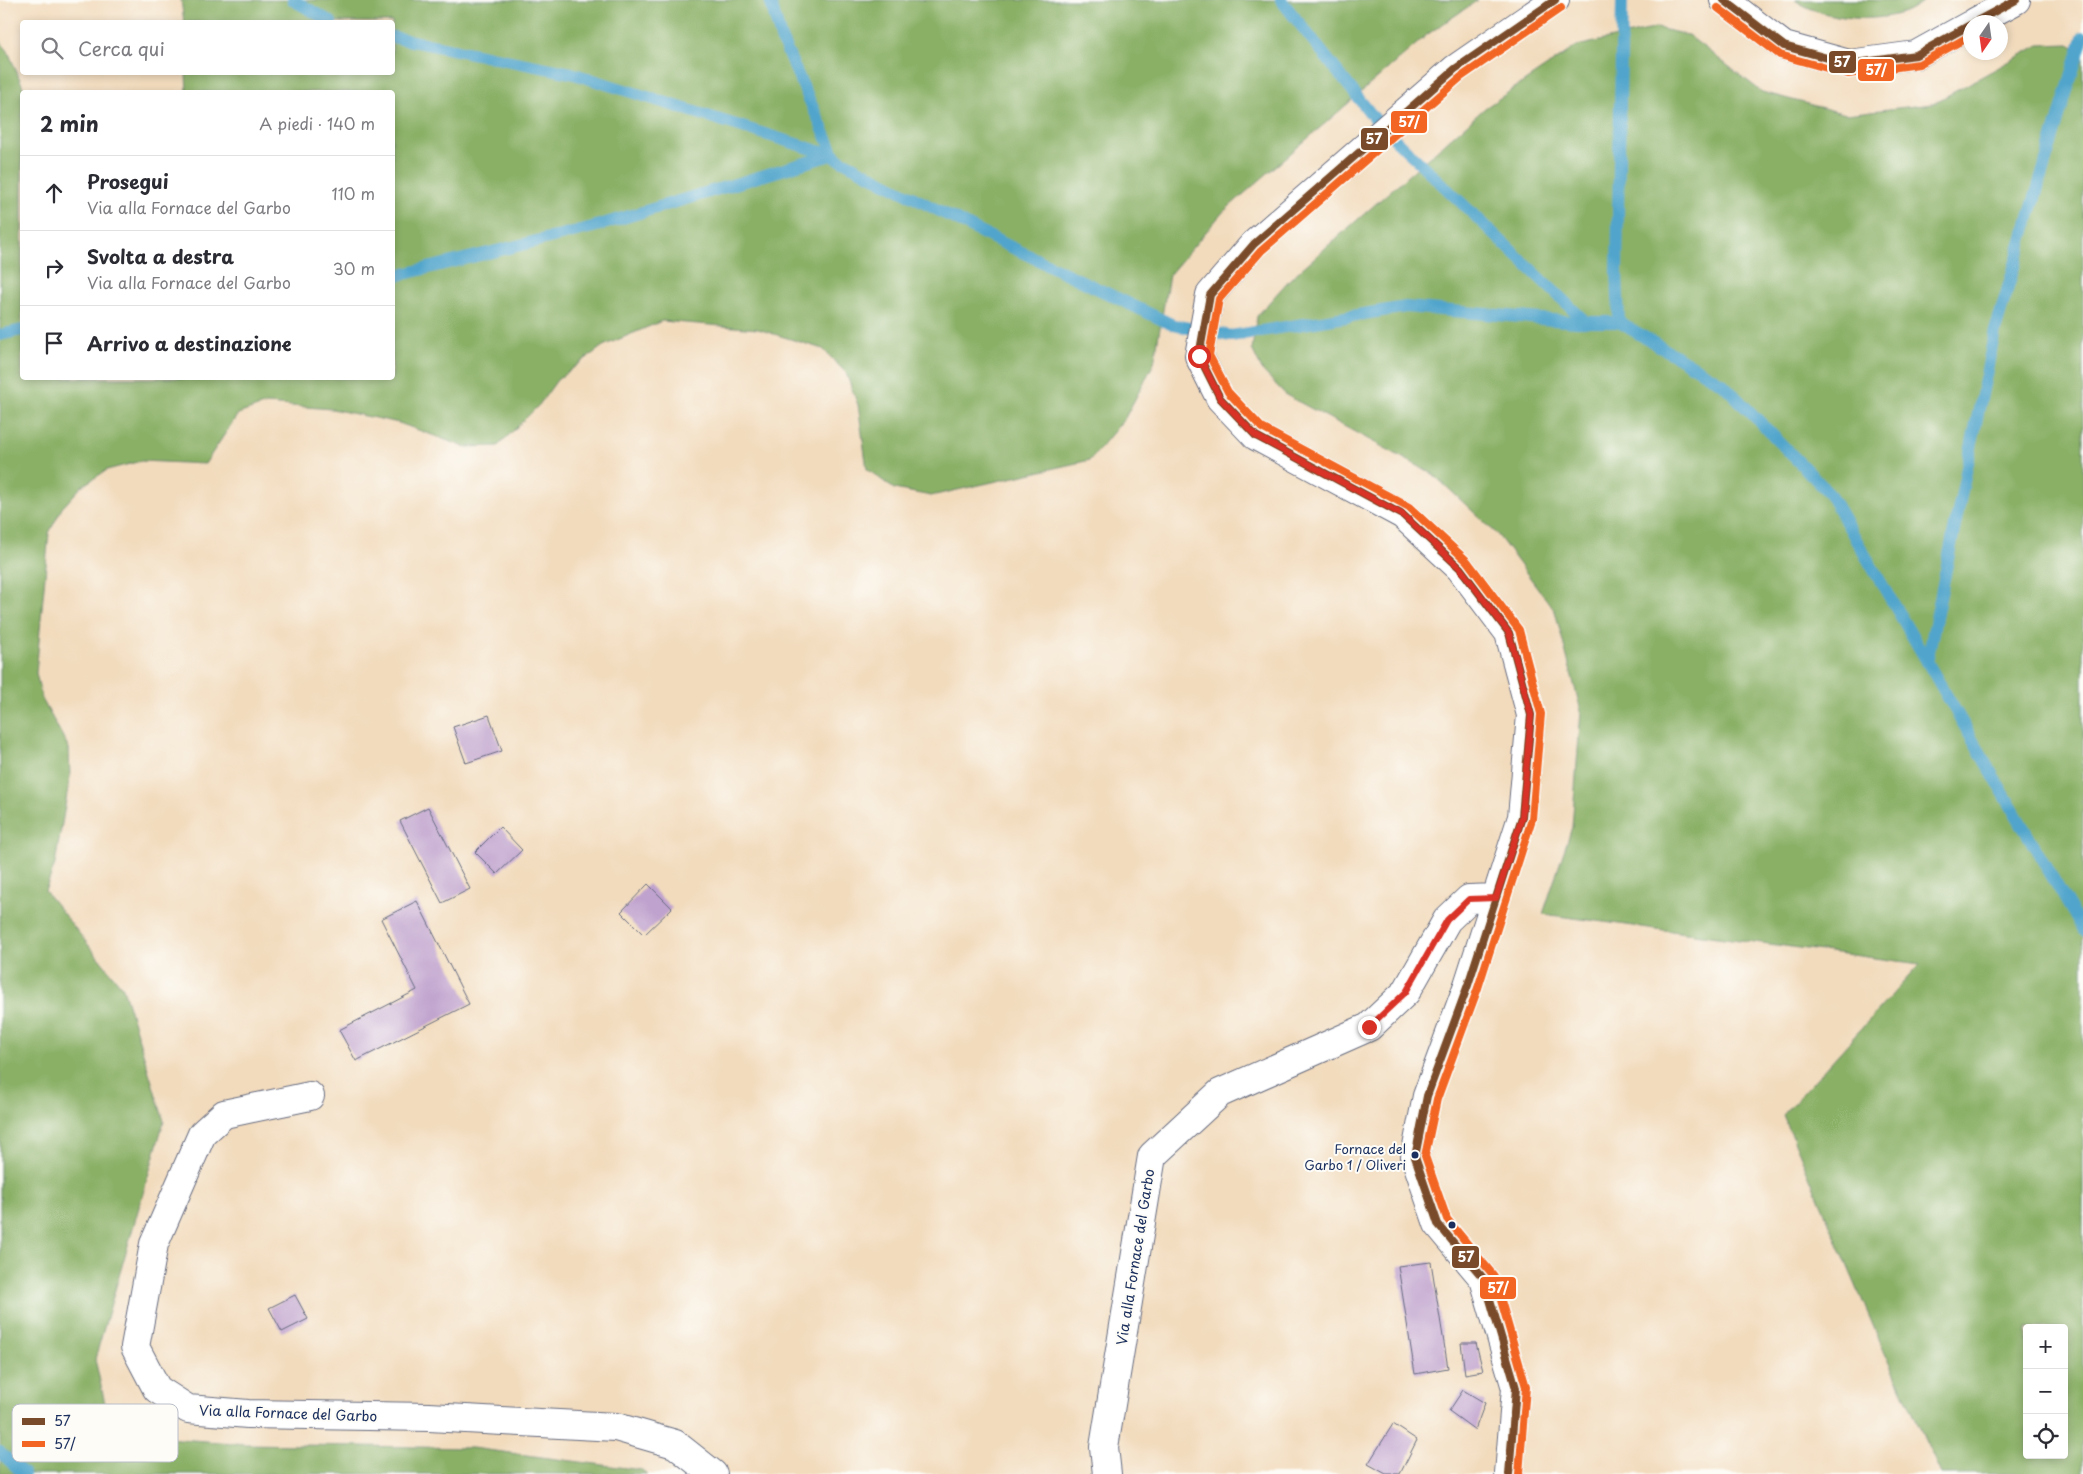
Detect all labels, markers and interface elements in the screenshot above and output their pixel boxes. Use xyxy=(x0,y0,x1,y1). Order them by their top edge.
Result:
north arrow xyxy=(1963,15,2008,60)
search box xyxy=(20,20,395,75)
icon: search xyxy=(38,34,66,62)
text: Cerca qui xyxy=(78,34,165,62)
line badge: 57 xyxy=(1828,50,1857,74)
text: 57 xyxy=(1834,51,1851,72)
line badge: 57/ xyxy=(1857,58,1895,82)
text: 57/ xyxy=(1865,59,1887,80)
text: 2 min xyxy=(40,107,99,139)
line badge: 57/ xyxy=(1390,110,1428,134)
text: A piedi · 140 m xyxy=(259,111,375,135)
text: 57/ xyxy=(1398,111,1420,132)
line badge: 57 xyxy=(1360,127,1389,151)
text: 57 xyxy=(1366,128,1383,149)
text: Prosegui xyxy=(87,167,169,195)
icon: ahead xyxy=(40,179,68,207)
text: 110 m xyxy=(332,181,375,205)
text: Via alla Fornace del Garbo xyxy=(87,195,291,219)
text: Svolta a destra xyxy=(87,242,234,270)
icon: right xyxy=(40,254,68,282)
text: 30 m xyxy=(333,256,375,280)
text: Via alla Fornace del Garbo xyxy=(87,270,291,294)
icon: arrive xyxy=(40,329,68,357)
text: Arrivo a destinazione xyxy=(87,329,292,357)
route start xyxy=(1188,345,1211,368)
route end xyxy=(1358,1016,1381,1039)
place label: Fornace del Garbo 1 / Oliveri xyxy=(1304,1139,1406,1174)
marker: Fornace del Garbo 1 / Oliveri xyxy=(1410,1150,1420,1160)
street label: Via alla Fornace del Garbo xyxy=(1111,1167,1159,1347)
unlabelled marker xyxy=(1447,1220,1457,1230)
line badge: 57 xyxy=(1451,1245,1480,1269)
text: 57 xyxy=(1458,1246,1475,1267)
line badge: 57/ xyxy=(1479,1276,1517,1300)
text: 57/ xyxy=(1487,1277,1509,1298)
map controls xyxy=(2023,1324,2068,1459)
button: + xyxy=(2023,1324,2068,1369)
button: − xyxy=(2023,1369,2068,1414)
street label: Via alla Fornace del Garbo xyxy=(199,1399,378,1427)
legend xyxy=(12,1404,178,1462)
text: 57 xyxy=(54,1410,71,1431)
button: locate xyxy=(2023,1414,2068,1459)
text: 57/ xyxy=(54,1433,76,1454)

